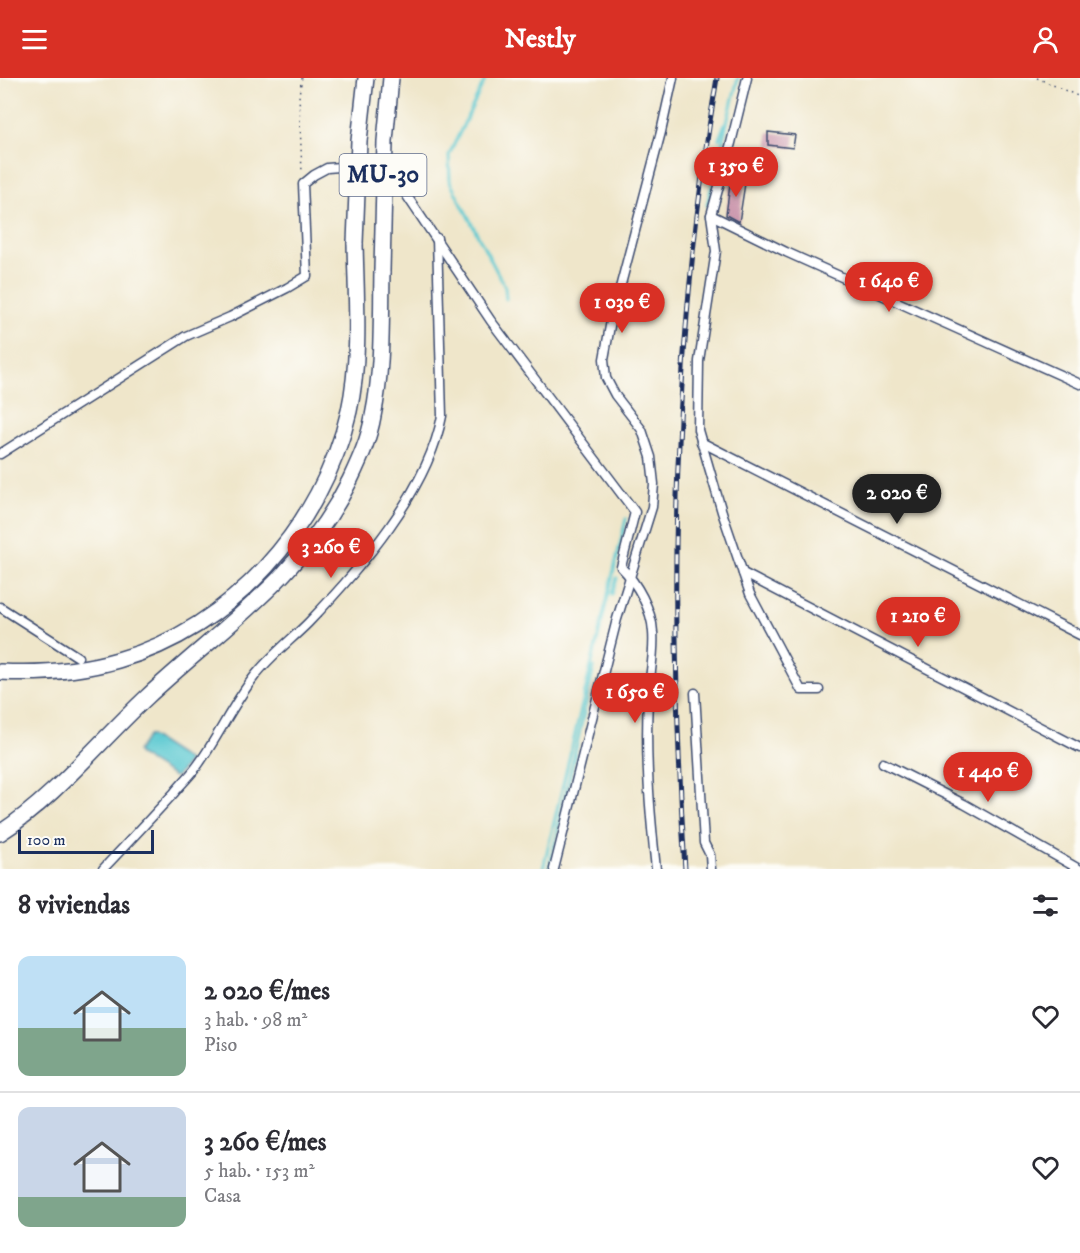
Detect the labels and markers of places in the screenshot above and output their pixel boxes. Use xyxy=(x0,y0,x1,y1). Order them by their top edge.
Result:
pin: 1 350 € xyxy=(681,147,791,198)
pin: 1 640 € xyxy=(834,262,944,313)
pin: 1 030 € xyxy=(567,283,677,334)
pin: 2 020 € xyxy=(842,474,952,525)
pin: 3 260 € xyxy=(276,528,386,579)
pin: 1 210 € xyxy=(863,597,973,648)
pin: 1 650 € xyxy=(580,673,690,724)
pin: 1 440 € xyxy=(933,752,1043,803)

